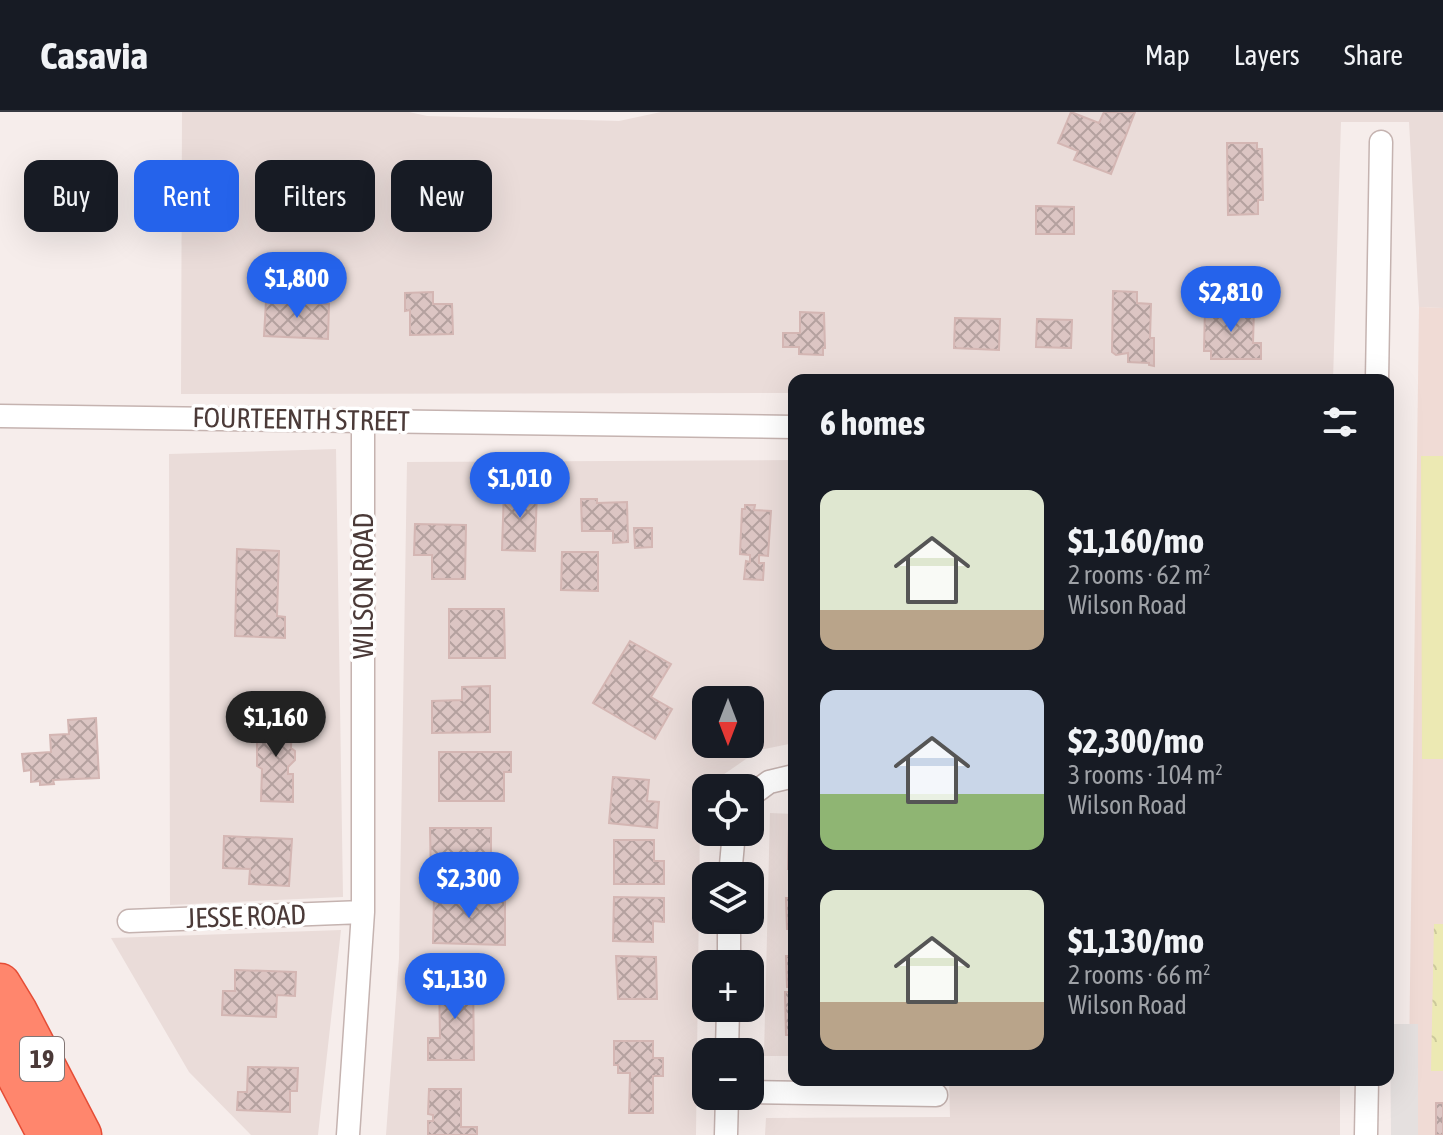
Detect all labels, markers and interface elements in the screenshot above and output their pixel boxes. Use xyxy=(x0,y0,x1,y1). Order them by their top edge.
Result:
text: Casavia xyxy=(40,34,148,77)
text: Map xyxy=(1145,39,1190,71)
text: Layers xyxy=(1234,39,1300,71)
text: Share xyxy=(1344,39,1403,71)
chip: Buy xyxy=(24,160,118,232)
chip: Rent xyxy=(134,160,239,232)
chip: Filters xyxy=(255,160,375,232)
chip: New xyxy=(391,160,492,232)
pin: $1,800 xyxy=(232,252,362,320)
text: $1,800 xyxy=(265,263,329,293)
pin: $2,810 xyxy=(1166,266,1296,334)
text: $2,810 xyxy=(1199,277,1263,307)
icon: filters xyxy=(1318,400,1362,444)
street label: FOURTEENTH STREET xyxy=(192,401,410,437)
text: 6 homes xyxy=(820,403,925,442)
pin: $1,010 xyxy=(455,452,585,520)
text: $1,010 xyxy=(488,463,552,493)
street label: WILSON ROAD xyxy=(347,513,379,659)
text: $1,160/mo xyxy=(1068,521,1204,560)
icon: home xyxy=(884,522,980,618)
text: 2 rooms · 62 m² xyxy=(1068,560,1210,590)
text: Wilson Road xyxy=(1068,590,1187,620)
north arrow xyxy=(692,686,764,758)
map controls xyxy=(692,686,764,1110)
pin: $1,160 xyxy=(211,691,341,759)
text: $1,160 xyxy=(244,702,308,732)
text: $2,300/mo xyxy=(1068,721,1204,760)
icon: home xyxy=(884,722,980,818)
text: 3 rooms · 104 m² xyxy=(1068,760,1223,790)
button: locate xyxy=(692,774,764,846)
text: Wilson Road xyxy=(1068,790,1187,820)
pin: $2,300 xyxy=(404,852,534,920)
button: layers xyxy=(692,862,764,934)
text: $2,300 xyxy=(437,863,501,893)
street label: JESSE ROAD xyxy=(186,898,306,934)
text: $1,130/mo xyxy=(1068,921,1204,960)
icon: home xyxy=(884,922,980,1018)
button: + xyxy=(692,950,764,1022)
pin: $1,130 xyxy=(390,953,520,1021)
text: 2 rooms · 66 m² xyxy=(1068,960,1210,990)
text: $1,130 xyxy=(423,964,487,994)
text: Wilson Road xyxy=(1068,990,1187,1020)
road number: 19 xyxy=(20,1037,64,1081)
button: − xyxy=(692,1038,764,1110)

